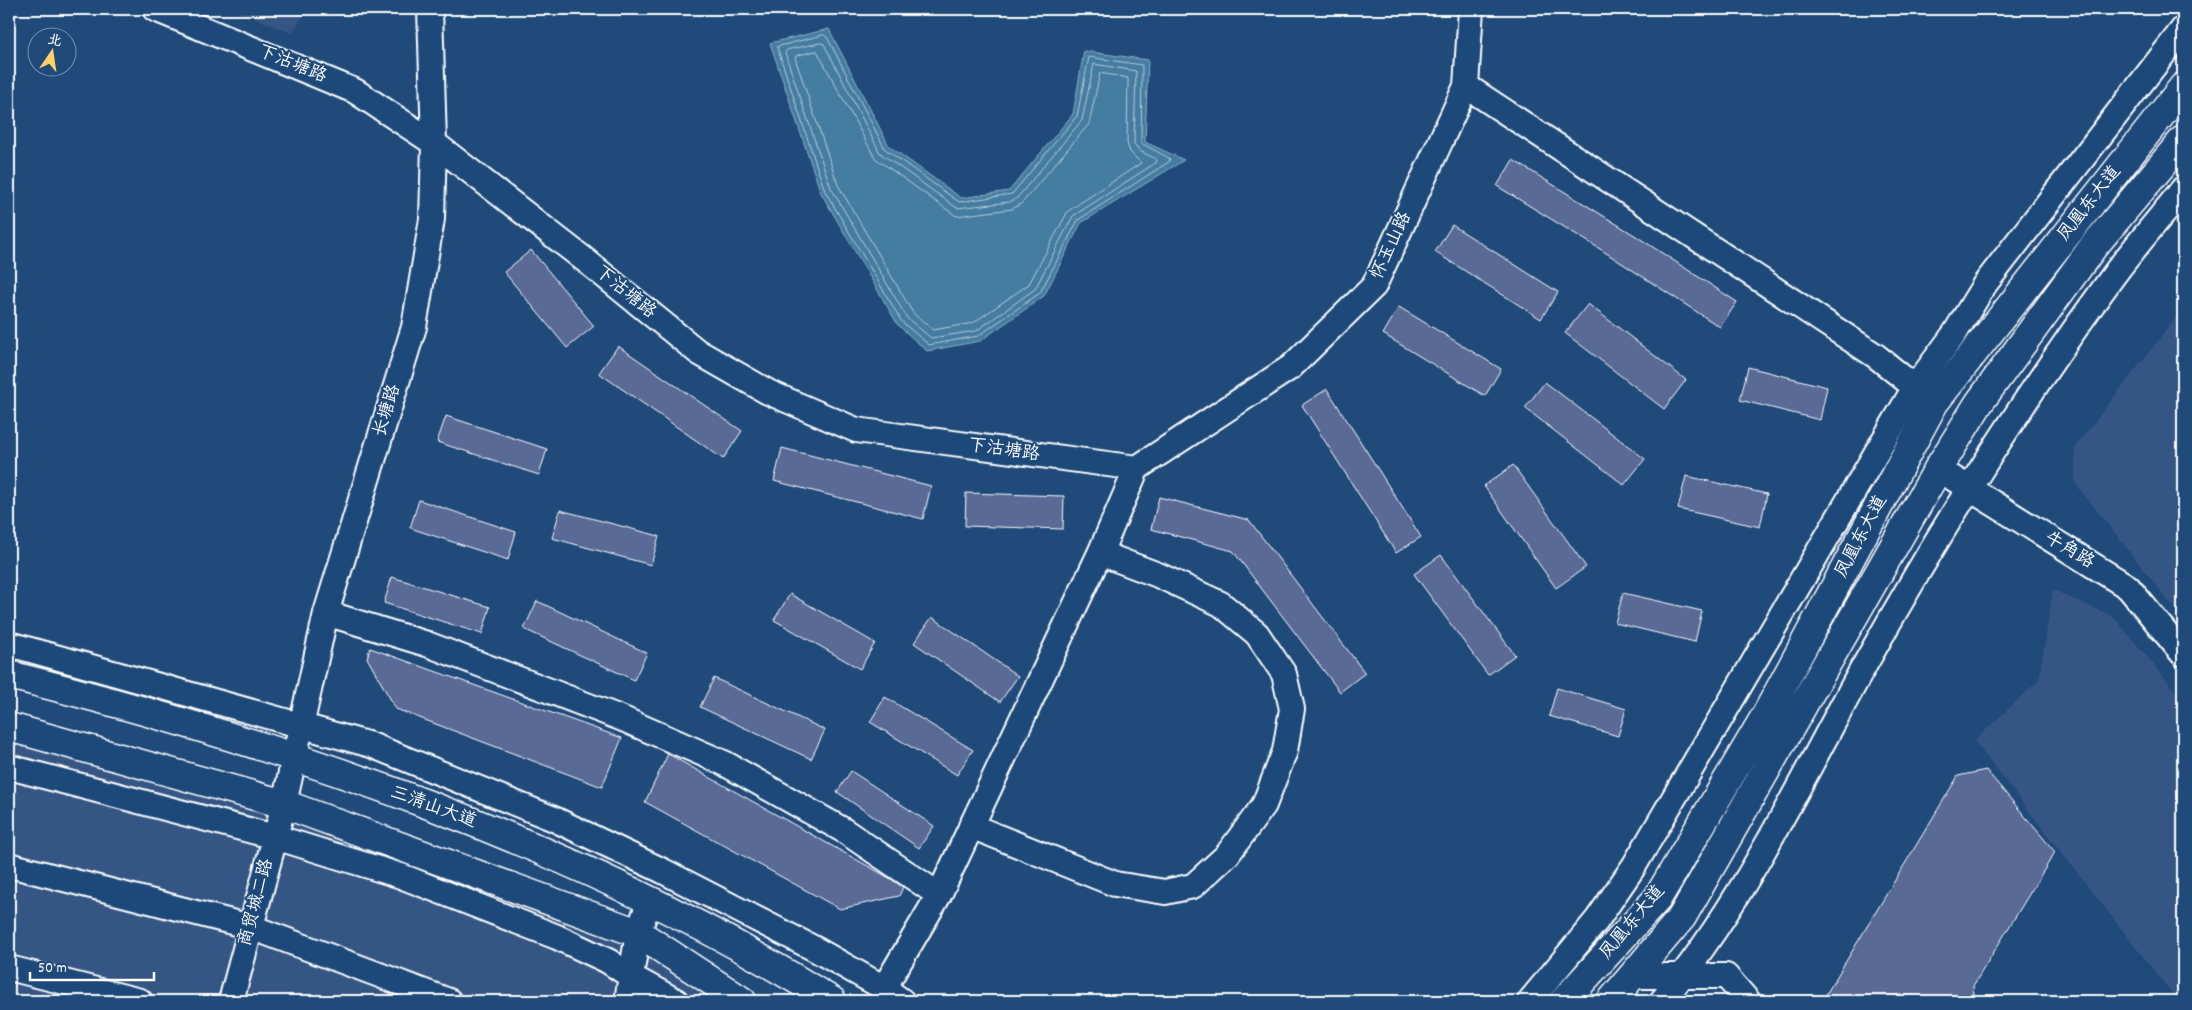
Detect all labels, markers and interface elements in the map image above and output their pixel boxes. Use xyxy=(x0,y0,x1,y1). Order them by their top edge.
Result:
north arrow xyxy=(28,28,78,78)
text: 北 xyxy=(45,30,64,53)
street label: 下沽塘路 xyxy=(254,40,330,90)
street label: 凤凰东大道 xyxy=(2052,161,2128,247)
street label: 怀玉山路 xyxy=(1365,208,1419,284)
street label: 下沽塘路 xyxy=(589,261,661,325)
street label: 长塘路 xyxy=(368,382,408,440)
street label: 下沽塘路 xyxy=(967,434,1041,468)
street label: 凤凰东大道 xyxy=(1830,491,1894,583)
street label: 牛角路 xyxy=(2039,526,2099,576)
street label: 三清山大道 xyxy=(386,781,480,835)
street label: 商贸城二路 xyxy=(233,856,281,950)
street label: 凤凰东大道 xyxy=(1594,880,1672,966)
scale bar xyxy=(30,950,154,982)
text: 50 m xyxy=(38,958,67,980)

